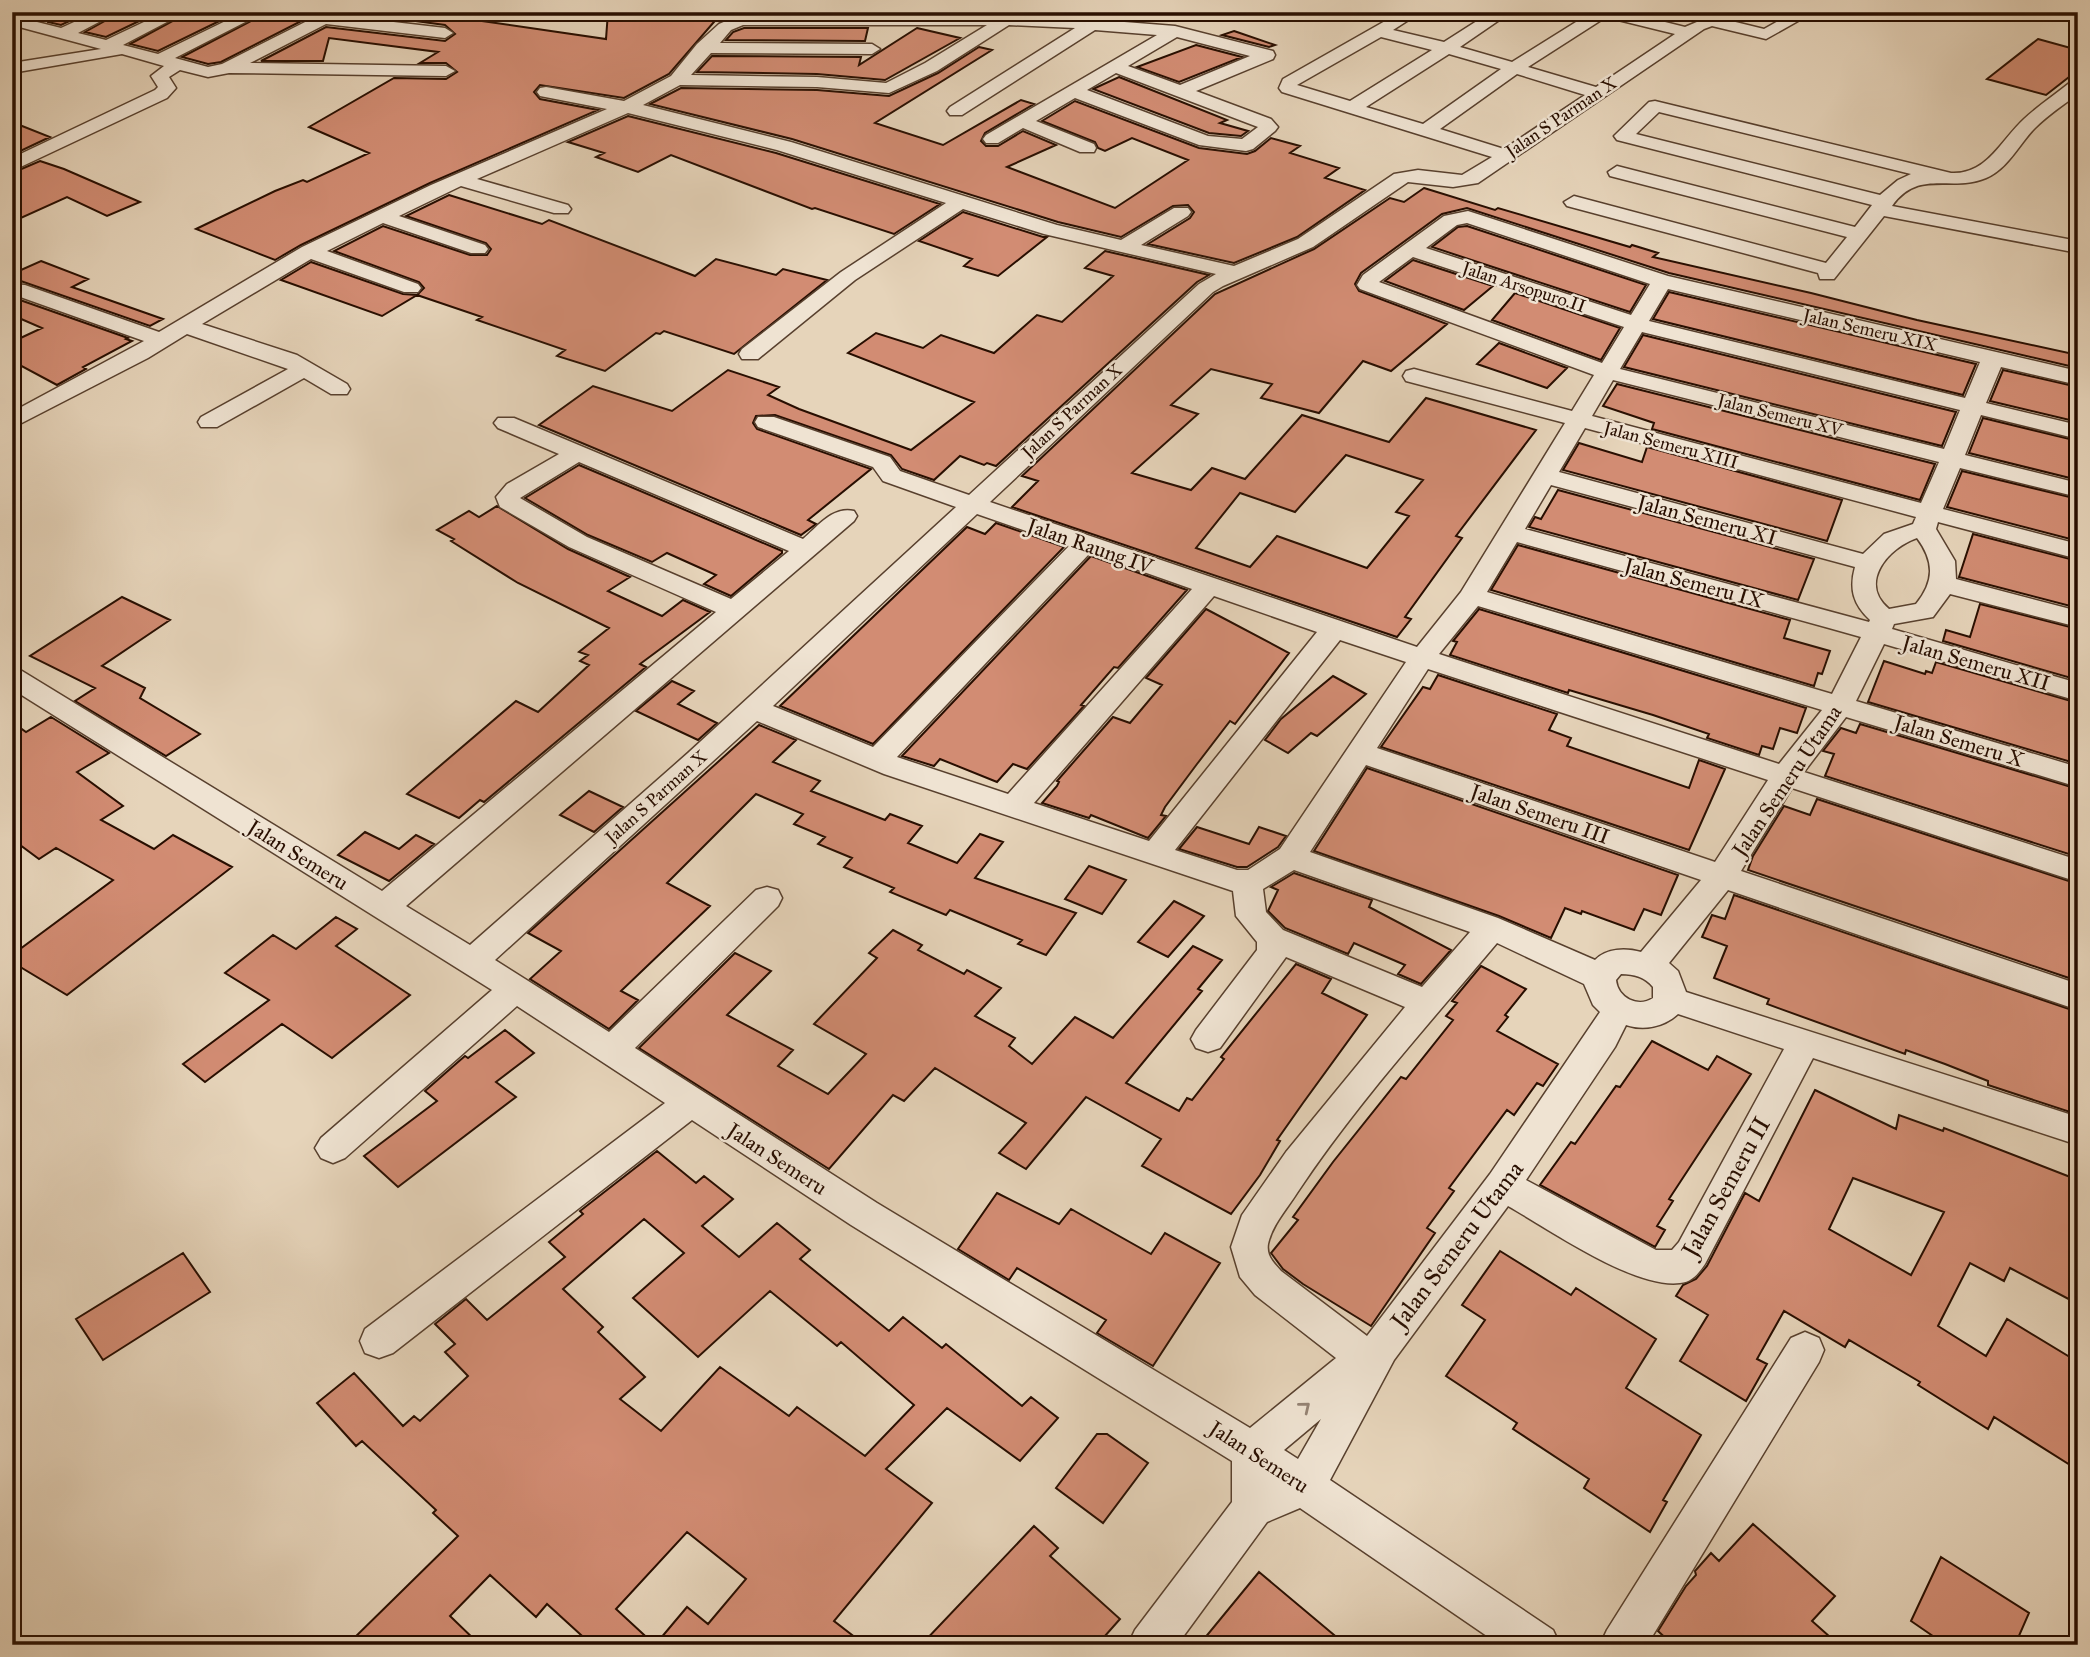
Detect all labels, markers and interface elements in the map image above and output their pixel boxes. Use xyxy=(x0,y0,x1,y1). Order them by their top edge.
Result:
street label: Jalan S Parman X xyxy=(1500,72,1621,164)
street label: Jalan Arsopuro.II xyxy=(1457,256,1589,318)
street label: Jalan Semeru XIX xyxy=(1799,303,1939,357)
street label: Jalan S Parman X xyxy=(1016,359,1128,465)
street label: Jalan Semeru XV xyxy=(1713,388,1846,442)
street label: Jalan Semeru XIII xyxy=(1599,416,1741,475)
street label: Jalan Semeru XI xyxy=(1632,488,1780,551)
street label: Jalan Raung IV xyxy=(1022,512,1158,580)
street label: Jalan Semeru IX xyxy=(1619,551,1767,614)
street label: Jalan Semeru XII xyxy=(1897,629,2053,697)
street label: Jalan Semeru Utama xyxy=(1726,700,1847,863)
street label: Jalan Semeru X xyxy=(1889,708,2027,773)
street label: Jalan S Parman X xyxy=(599,746,712,851)
street label: Jalan Semeru III xyxy=(1465,777,1613,850)
street label: Jalan Semeru xyxy=(241,813,353,896)
street label: Jalan Semeru II xyxy=(1674,1112,1777,1265)
street label: Jalan Semeru xyxy=(721,1116,832,1201)
street label: Jalan Semeru Utama xyxy=(1382,1154,1530,1337)
one-way arrow xyxy=(1297,1403,1309,1416)
street label: Jalan Semeru xyxy=(1203,1414,1314,1499)

